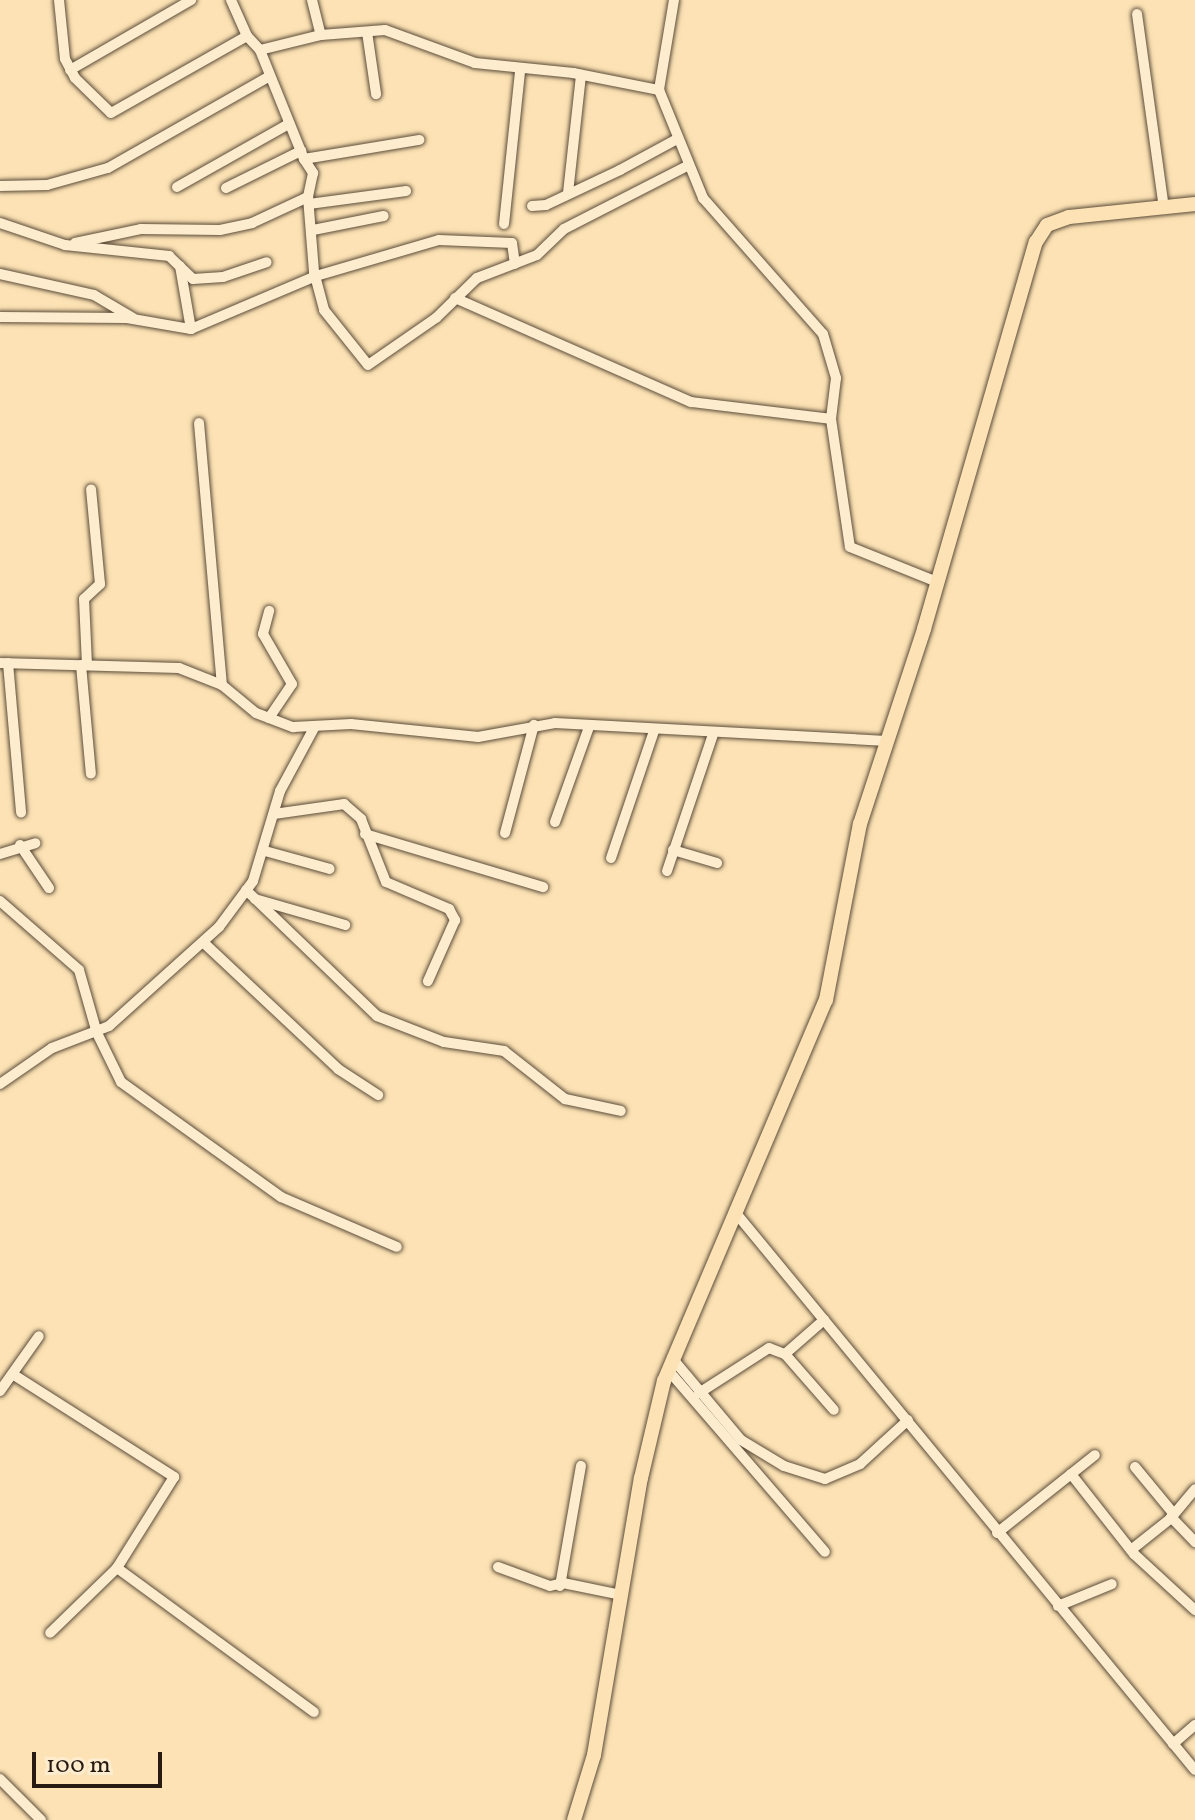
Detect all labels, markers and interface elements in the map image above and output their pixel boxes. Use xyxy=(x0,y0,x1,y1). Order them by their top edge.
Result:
scale bar xyxy=(36,1736,166,1786)
text: 100 m xyxy=(46,1749,111,1783)

